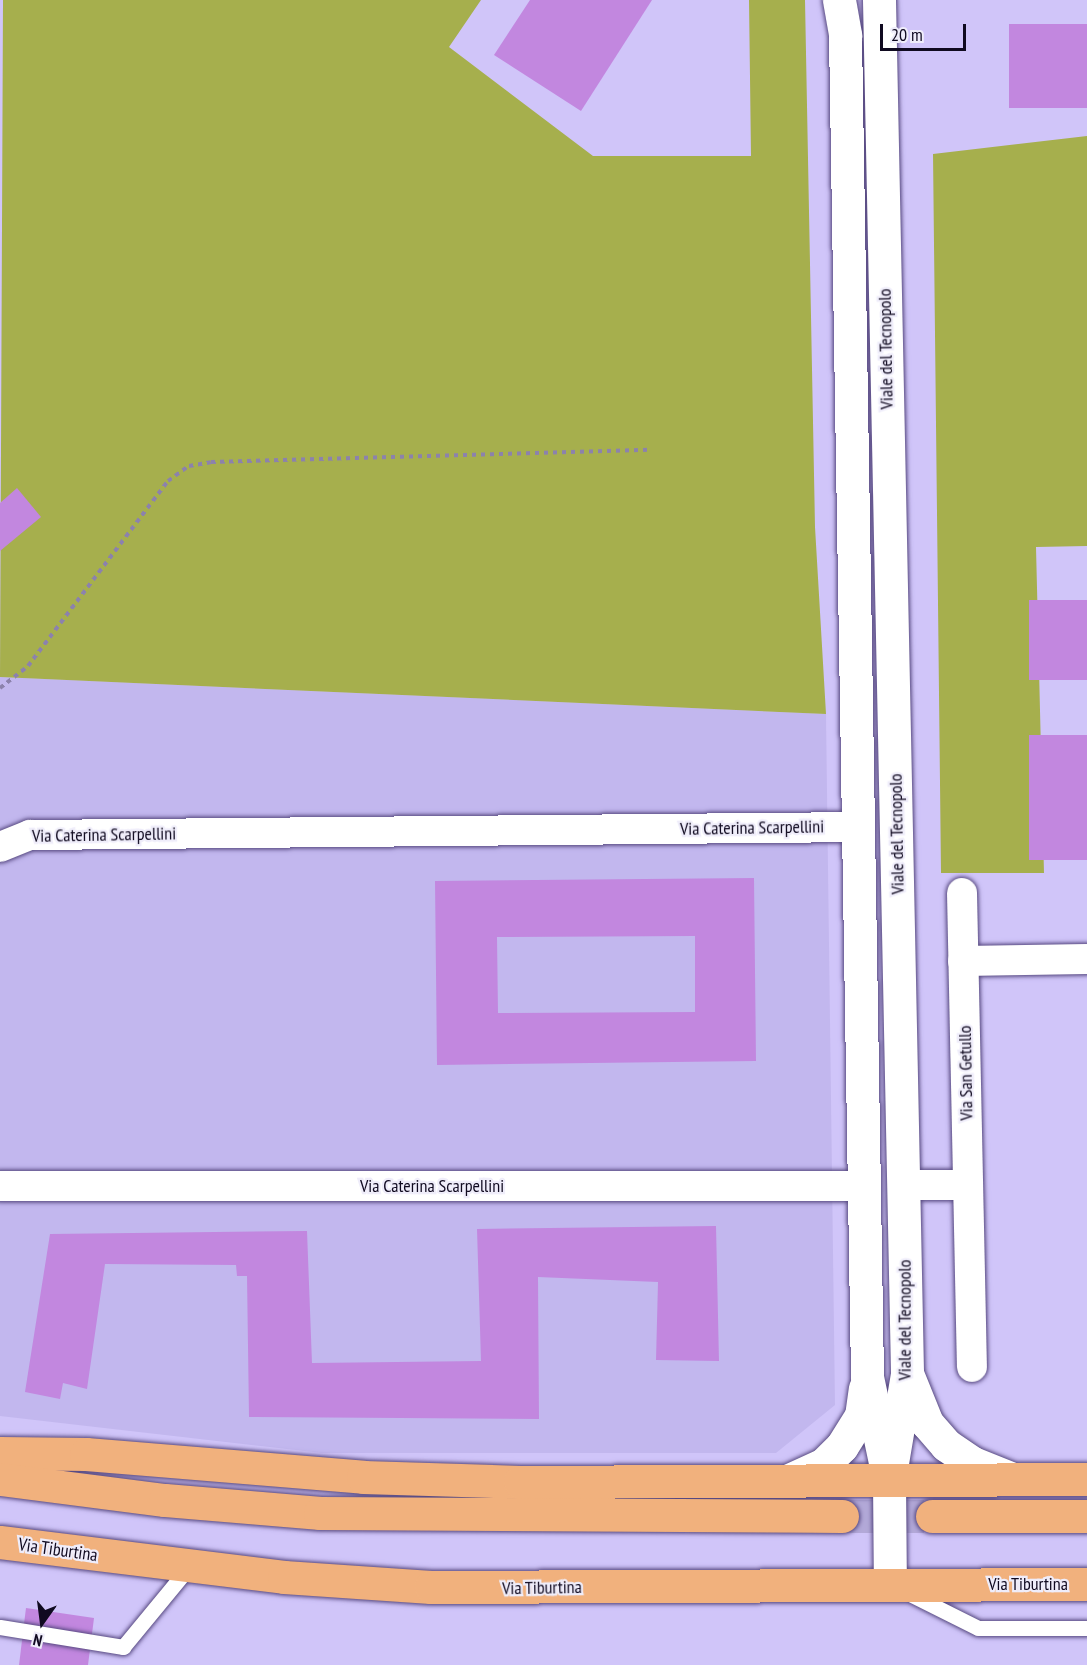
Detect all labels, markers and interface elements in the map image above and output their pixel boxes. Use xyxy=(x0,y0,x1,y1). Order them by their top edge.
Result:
scale bar xyxy=(883,12,968,50)
text: 20 m xyxy=(891,23,923,46)
street label: Viale del Tecnopolo xyxy=(874,288,898,410)
street label: Viale del Tecnopolo xyxy=(885,773,909,895)
street label: Via Caterina Scarpellini xyxy=(680,816,824,840)
street label: Via Caterina Scarpellini xyxy=(32,823,176,847)
street label: Via San Getullo xyxy=(954,1025,978,1121)
street label: Via Caterina Scarpellini xyxy=(360,1175,504,1197)
street label: Viale del Tecnopolo xyxy=(894,1259,916,1381)
street label: Via Tiburtina xyxy=(17,1534,99,1566)
street label: Via Tiburtina xyxy=(988,1573,1068,1595)
street label: Via Tiburtina xyxy=(502,1577,582,1599)
north arrow xyxy=(12,1593,72,1653)
text: N xyxy=(31,1630,44,1651)

